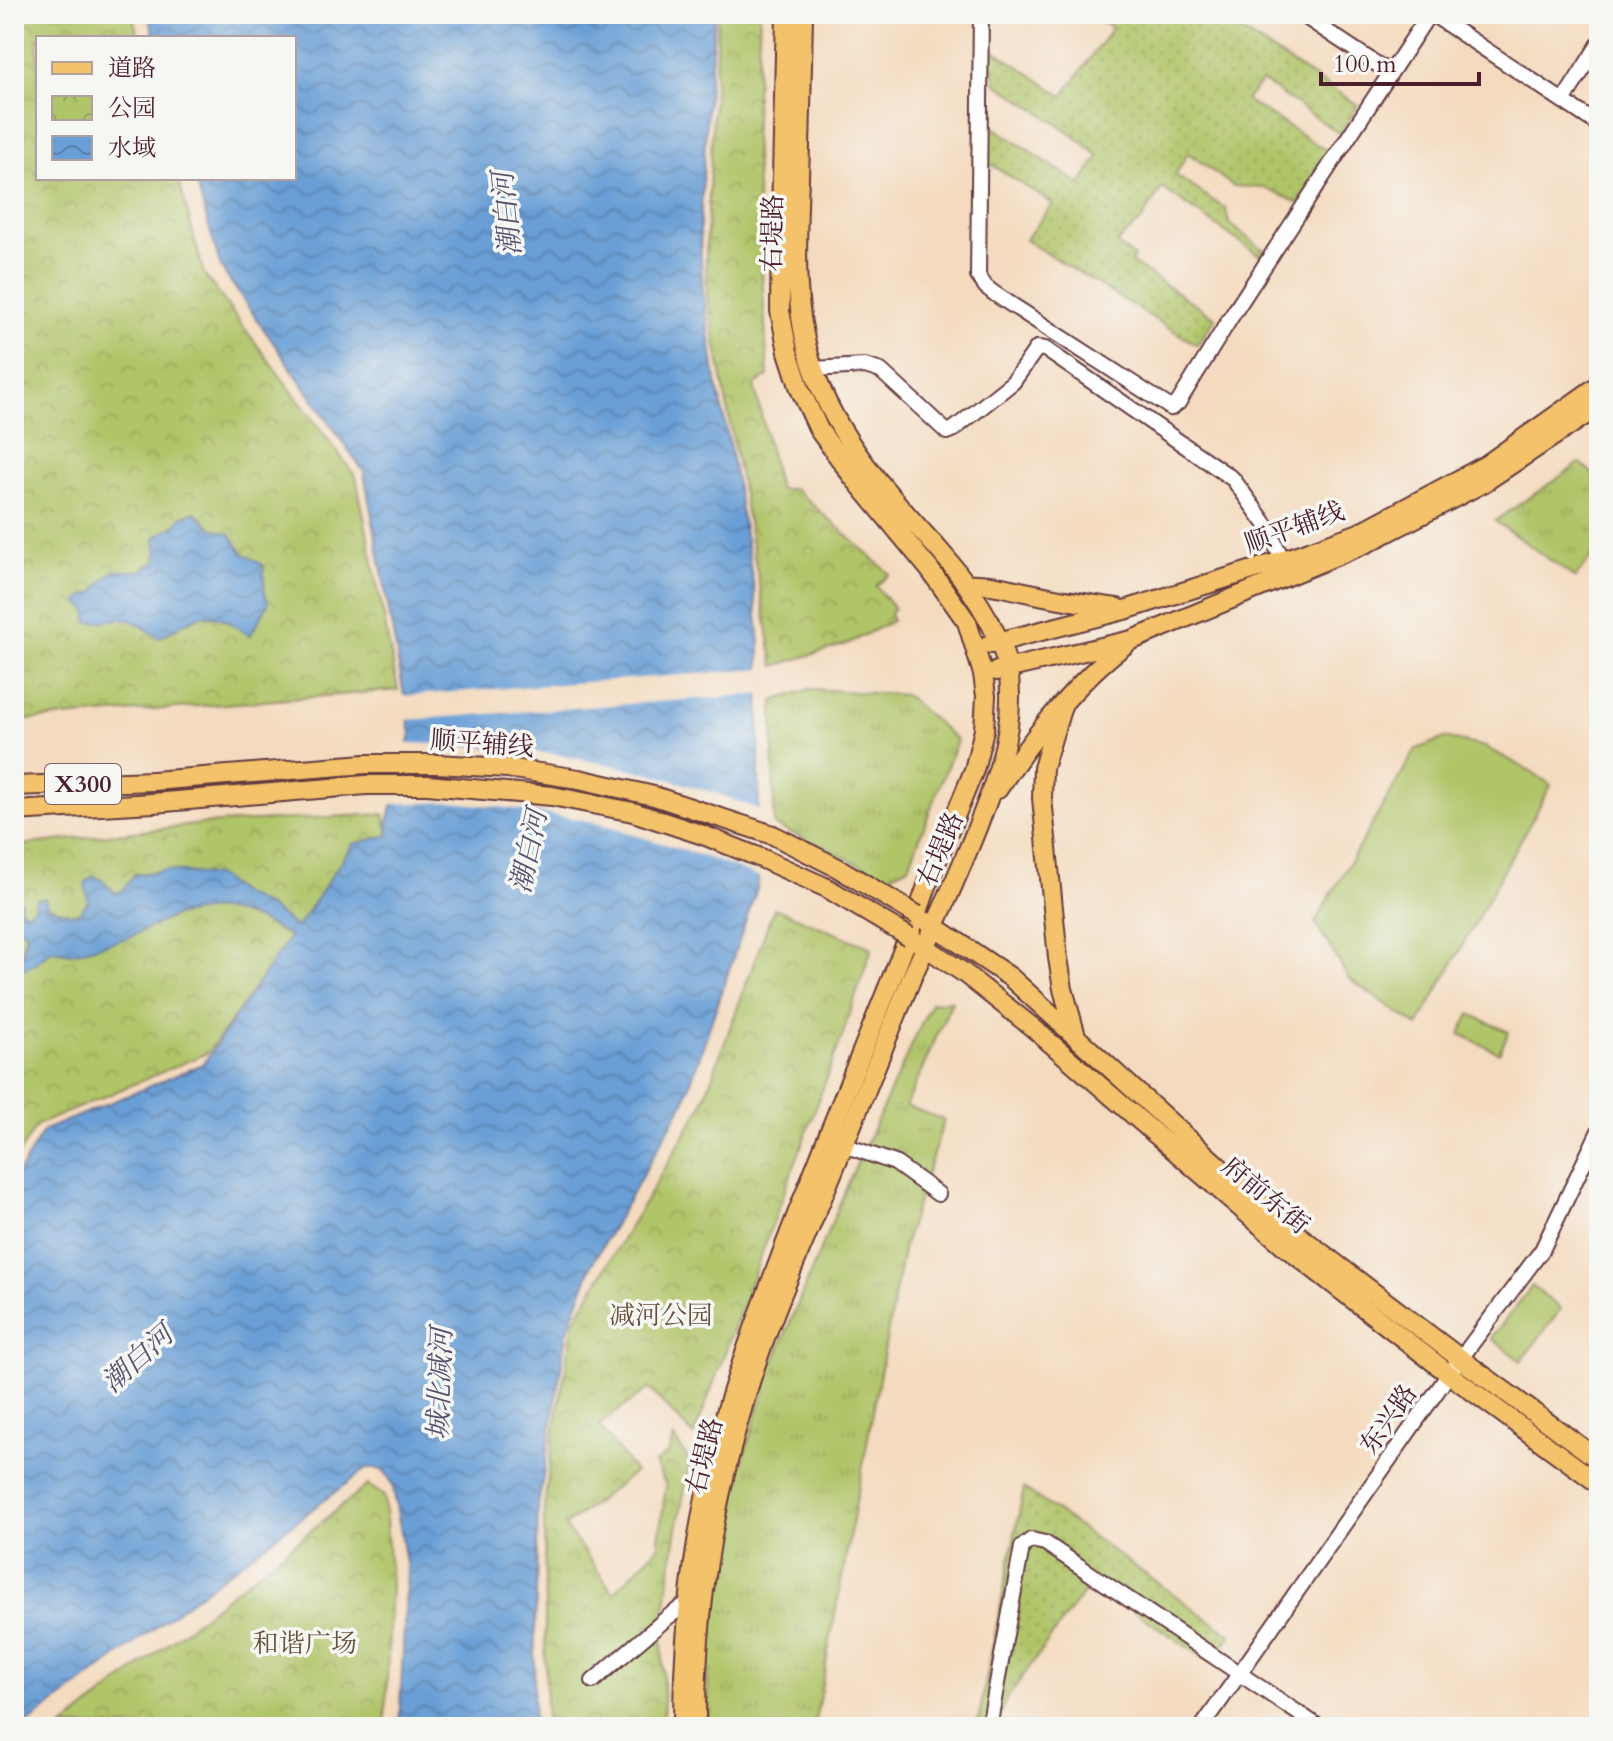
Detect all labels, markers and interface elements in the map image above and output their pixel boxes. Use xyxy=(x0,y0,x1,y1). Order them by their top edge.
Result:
legend xyxy=(36,36,296,180)
scale bar xyxy=(1321,36,1479,86)
text: 100 m xyxy=(1333,48,1397,81)
text: 道路 xyxy=(108,52,156,85)
text: 公园 xyxy=(108,92,156,125)
text: 水域 xyxy=(108,132,156,165)
water label: 潮白河 xyxy=(483,165,530,258)
street label: 右堤路 xyxy=(754,194,791,272)
street label: 顺平辅线 xyxy=(1239,493,1349,562)
street label: 顺平辅线 xyxy=(429,722,535,765)
road number: X300 xyxy=(45,764,121,804)
water label: 潮白河 xyxy=(502,801,557,896)
street label: 右堤路 xyxy=(909,806,972,892)
street label: 府前东街 xyxy=(1215,1149,1317,1242)
park label: 减河公园 xyxy=(609,1298,713,1333)
water label: 潮白河 xyxy=(94,1313,185,1401)
water label: 城北减河 xyxy=(419,1322,461,1441)
street label: 东兴路 xyxy=(1352,1377,1425,1461)
street label: 右堤路 xyxy=(678,1414,731,1498)
park label: 和谐广场 xyxy=(253,1626,357,1661)

